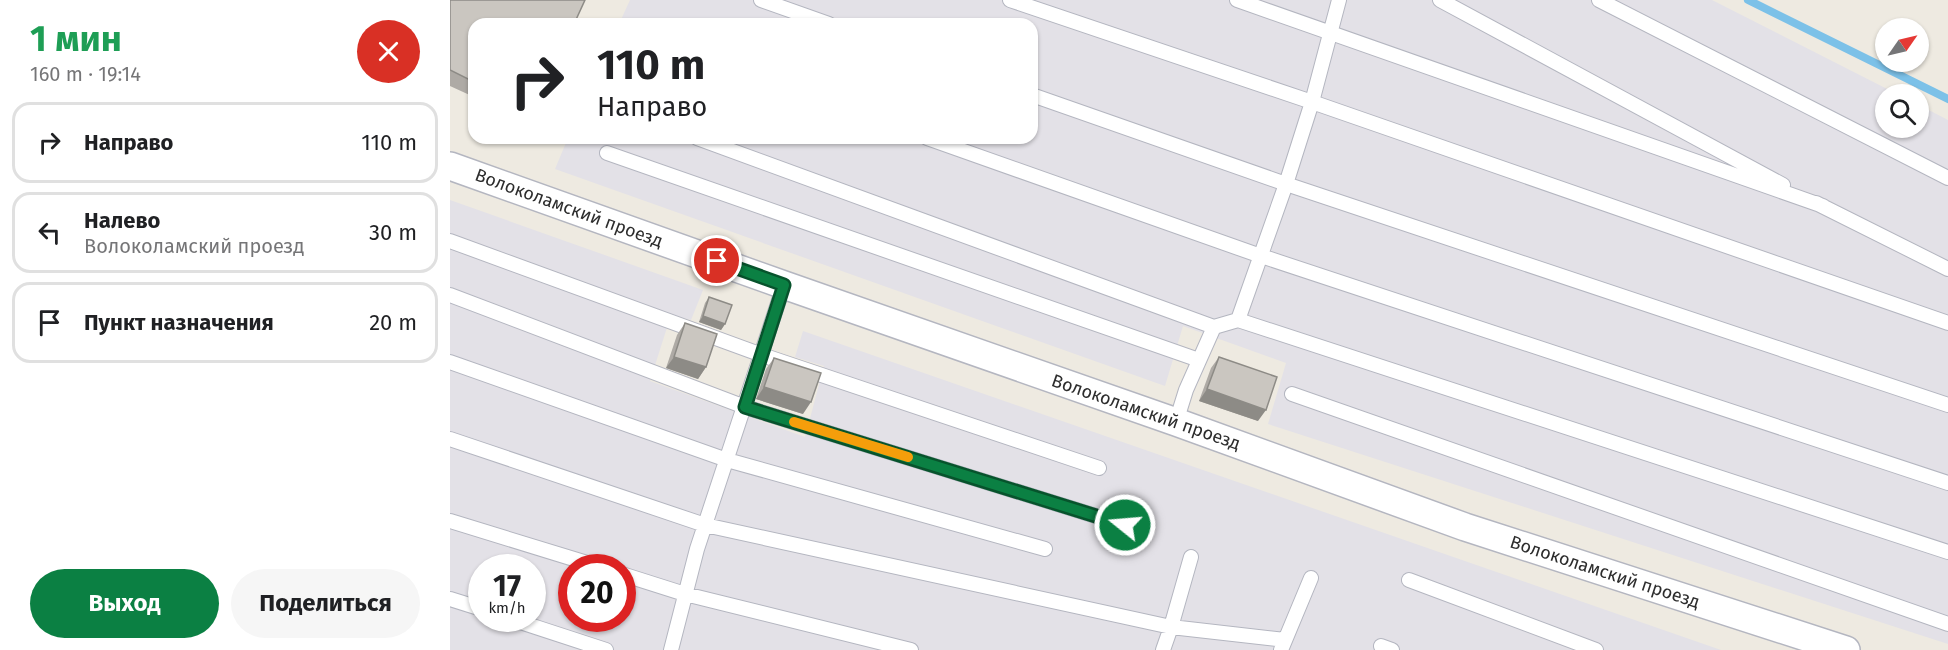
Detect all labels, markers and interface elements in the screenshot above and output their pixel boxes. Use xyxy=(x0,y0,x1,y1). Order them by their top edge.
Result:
text: 1 мин xyxy=(30,17,122,61)
north arrow xyxy=(1875,18,1929,72)
map controls xyxy=(1875,18,1929,138)
button: close xyxy=(357,20,420,83)
text: 110 m xyxy=(597,40,705,90)
icon: right xyxy=(498,42,576,120)
text: 160 m · 19:14 xyxy=(30,62,141,86)
button: search xyxy=(1875,84,1929,138)
text: Направо xyxy=(597,91,707,123)
icon: right xyxy=(33,126,66,159)
text: Направо xyxy=(84,129,173,156)
text: 110 m xyxy=(361,129,417,156)
street label: Волоколамский проезд xyxy=(472,164,666,252)
text: Налево xyxy=(84,207,160,234)
icon: left xyxy=(33,216,66,249)
text: 30 m xyxy=(369,219,417,246)
text: Волоколамский проезд xyxy=(84,234,304,258)
pin xyxy=(691,235,742,286)
icon: arrive xyxy=(700,244,733,277)
icon: arrive xyxy=(33,306,66,339)
text: Пункт назначения xyxy=(84,309,274,336)
text: 20 m xyxy=(369,309,417,336)
street label: Волоколамский проезд xyxy=(1049,369,1243,455)
position arrow xyxy=(1093,493,1157,557)
street label: Волоколамский проезд xyxy=(1507,531,1703,613)
speed limit sign: 20 xyxy=(558,554,636,632)
text: 17 xyxy=(493,568,521,604)
button: Выход xyxy=(30,569,219,638)
button: Поделиться xyxy=(231,569,420,638)
text: km/h xyxy=(488,599,526,617)

